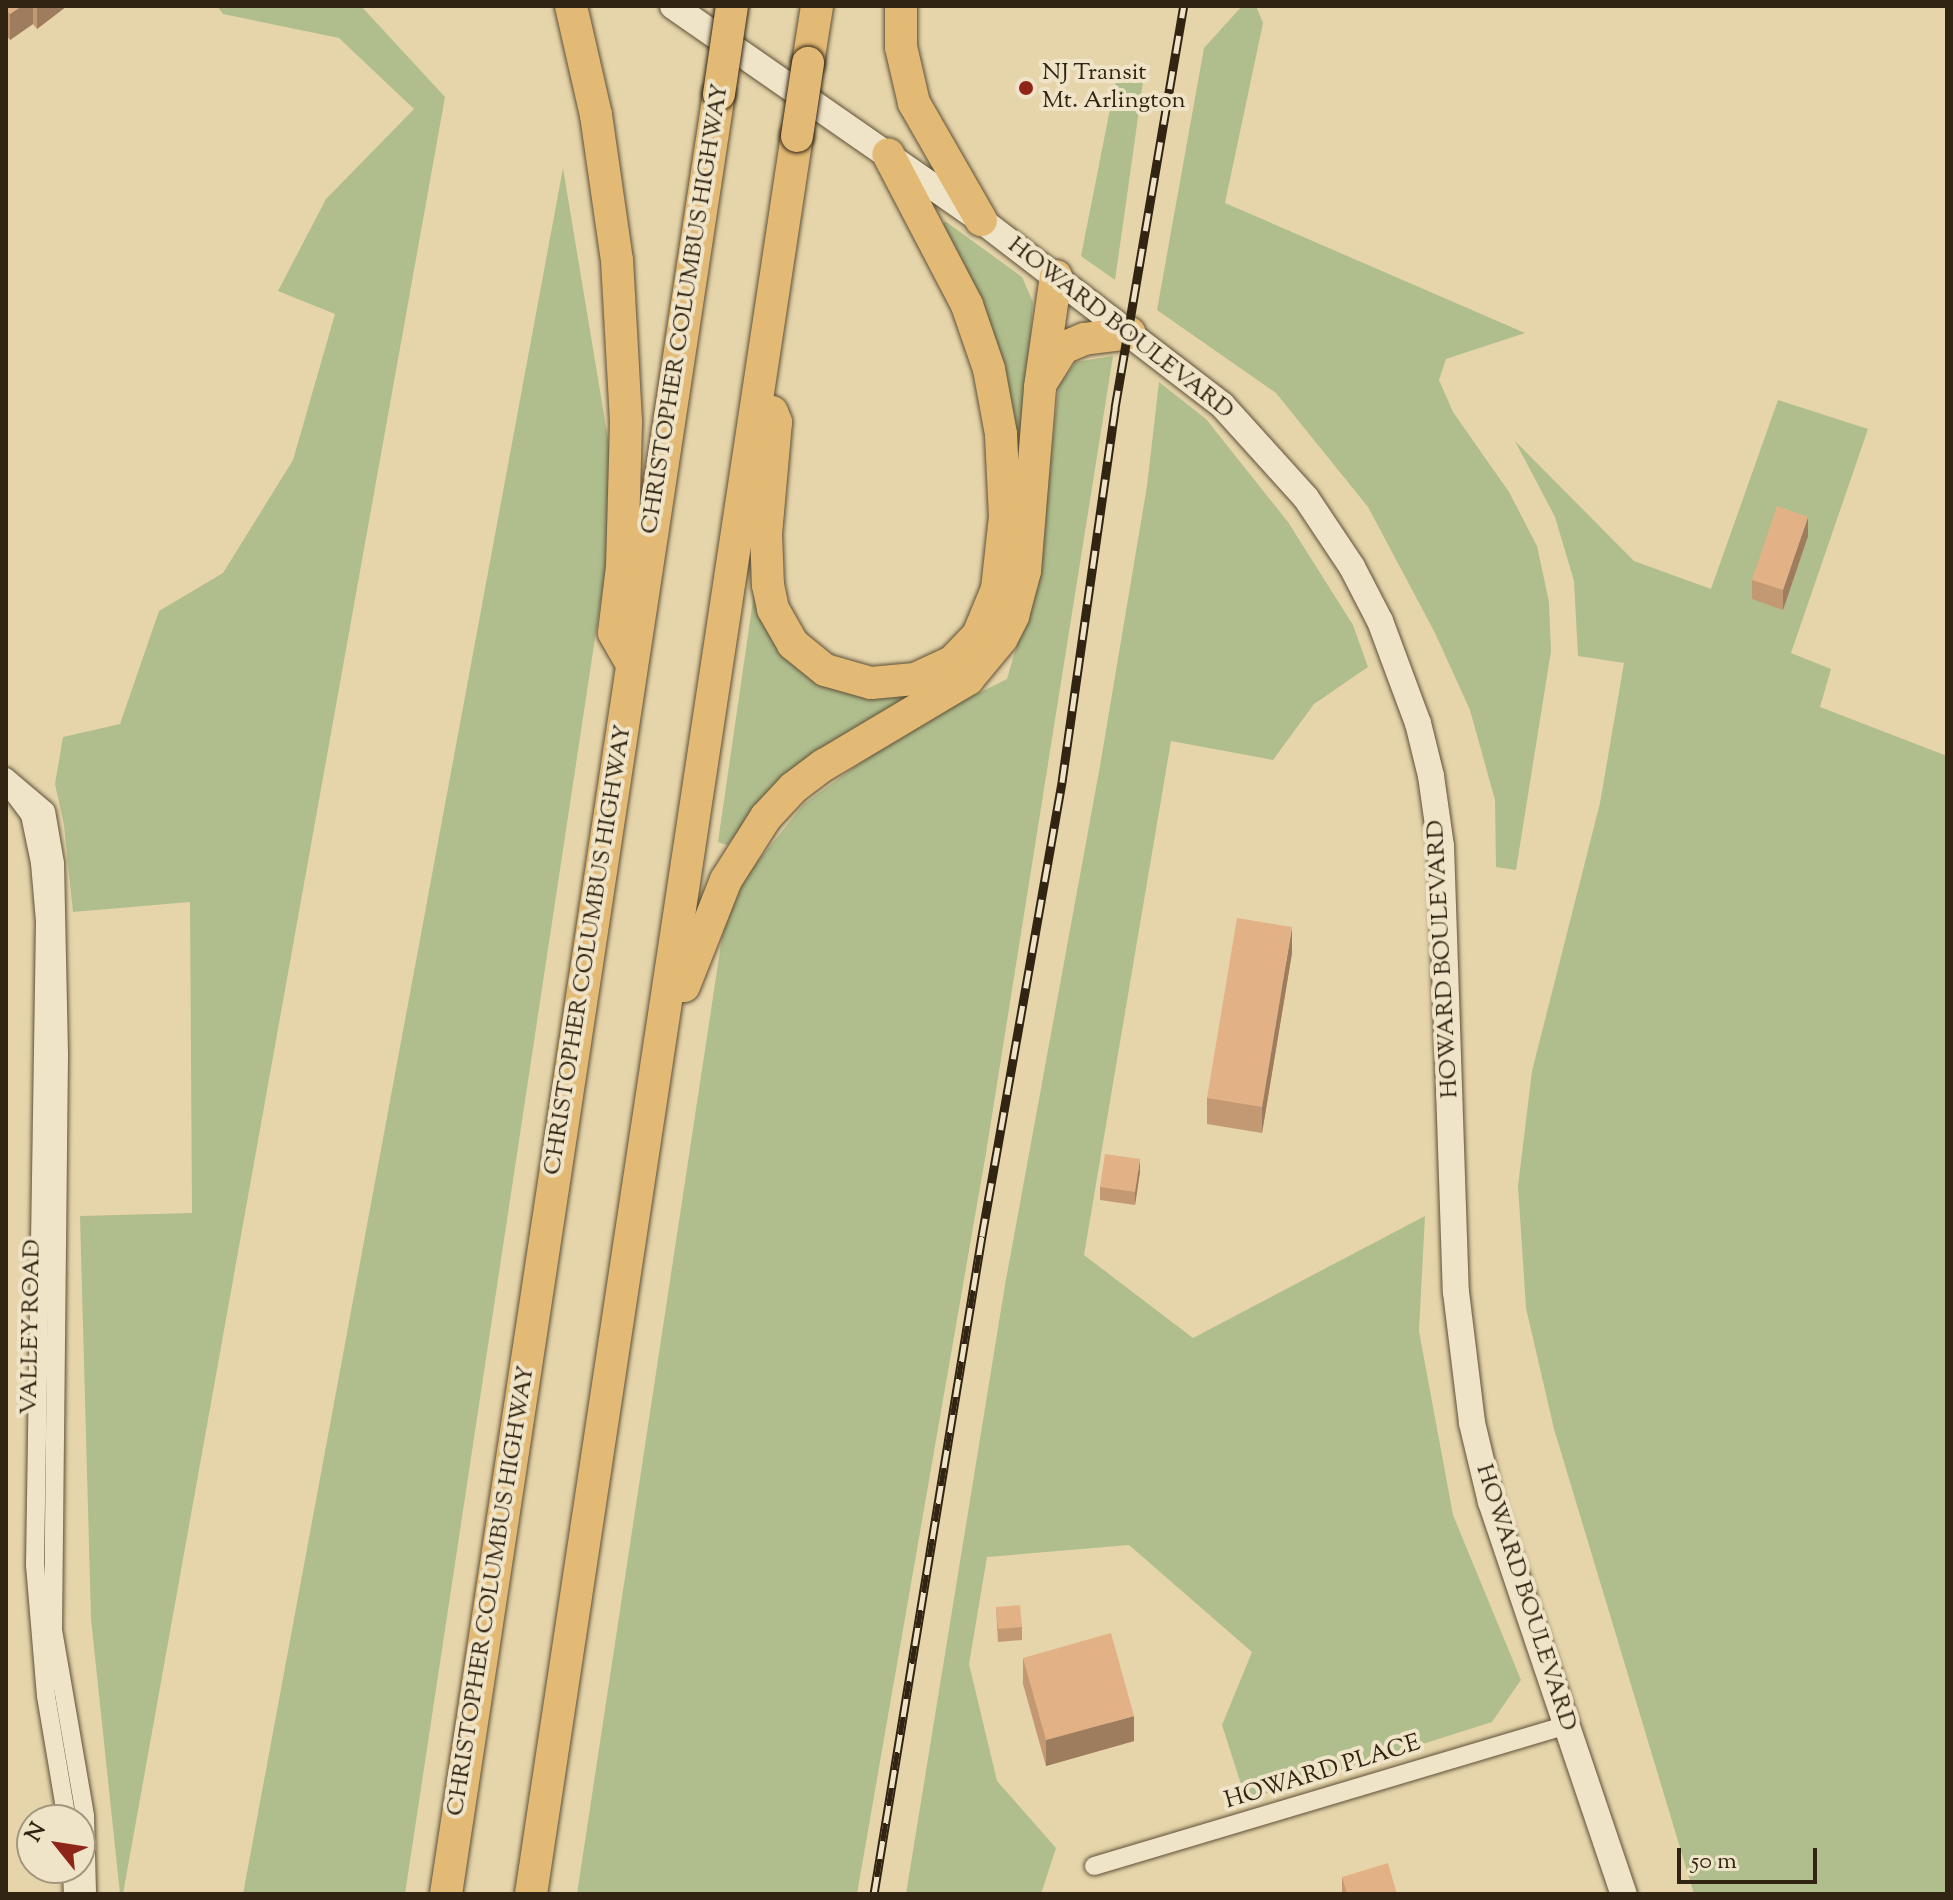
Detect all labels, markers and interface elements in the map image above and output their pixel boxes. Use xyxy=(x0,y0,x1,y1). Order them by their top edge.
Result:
place label: NJ Transit Mt. Arlington xyxy=(1042,60,1186,116)
marker: NJ Transit Mt. Arlington xyxy=(1017,79,1035,97)
street label: CHRISTOPHER COLUMBUS HIGHWAY xyxy=(636,82,736,536)
street label: HOWARD BOULEVARD xyxy=(1001,232,1239,426)
street label: CHRISTOPHER COLUMBUS HIGHWAY xyxy=(539,723,639,1177)
street label: HOWARD BOULEVARD xyxy=(1422,819,1466,1099)
street label: VALLEY ROAD xyxy=(16,1239,48,1415)
street label: CHRISTOPHER COLUMBUS HIGHWAY xyxy=(442,1364,542,1818)
street label: HOWARD BOULEVARD xyxy=(1468,1461,1582,1735)
street label: HOWARD PLACE xyxy=(1222,1730,1424,1816)
north arrow xyxy=(16,1804,96,1884)
text: N xyxy=(19,1817,55,1849)
scale bar xyxy=(1681,1832,1821,1882)
text: 50 m xyxy=(1691,1845,1737,1879)

